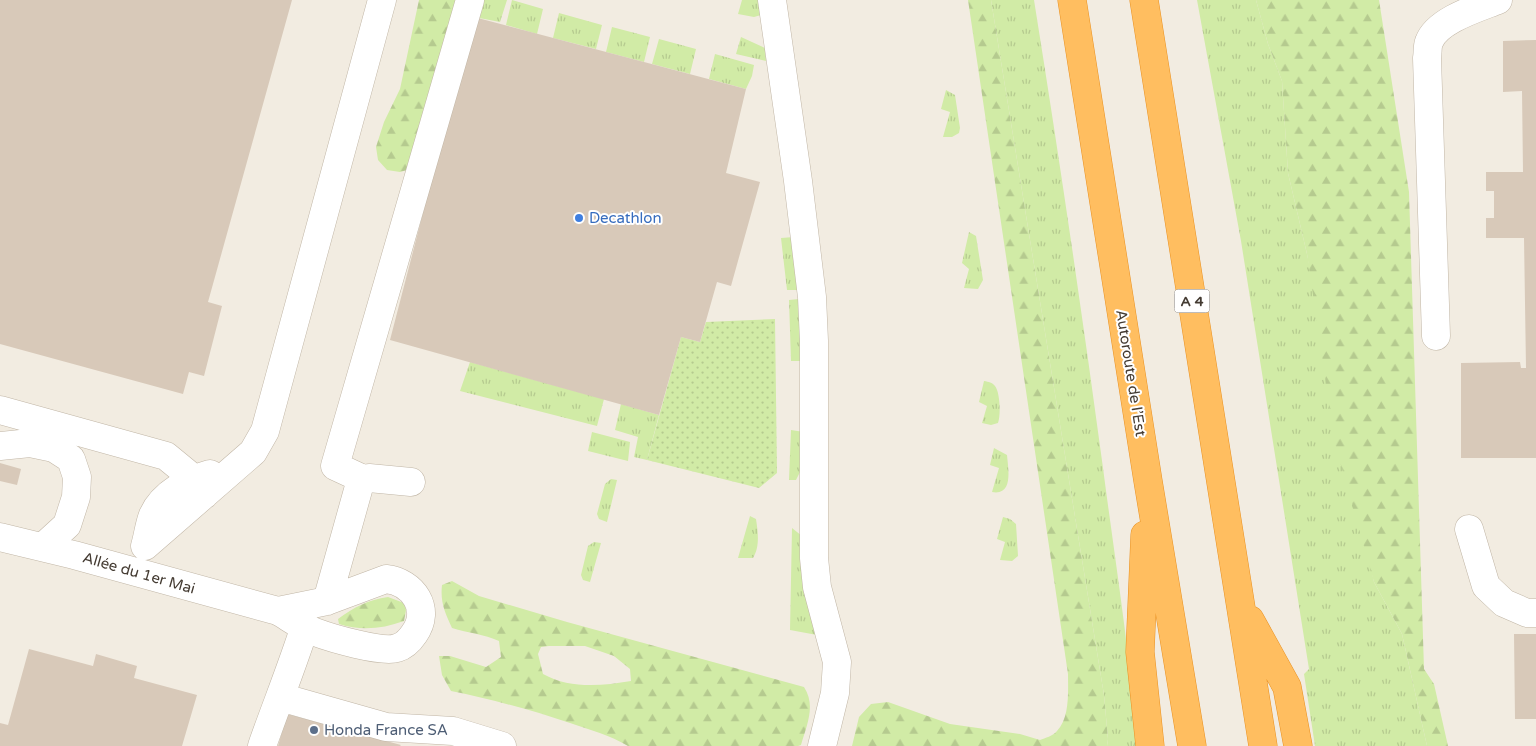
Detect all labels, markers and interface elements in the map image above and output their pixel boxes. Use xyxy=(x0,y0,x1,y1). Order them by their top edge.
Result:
place label: Decathlon xyxy=(589,209,662,227)
marker: Decathlon xyxy=(573,212,585,224)
road number: A 4 xyxy=(1174,290,1210,312)
street label: Autoroute de l’Est xyxy=(1112,308,1150,438)
street label: Allée du 1er Mai xyxy=(81,548,197,598)
place label: Honda France SA xyxy=(324,721,448,739)
marker: Honda France SA xyxy=(308,724,320,736)

